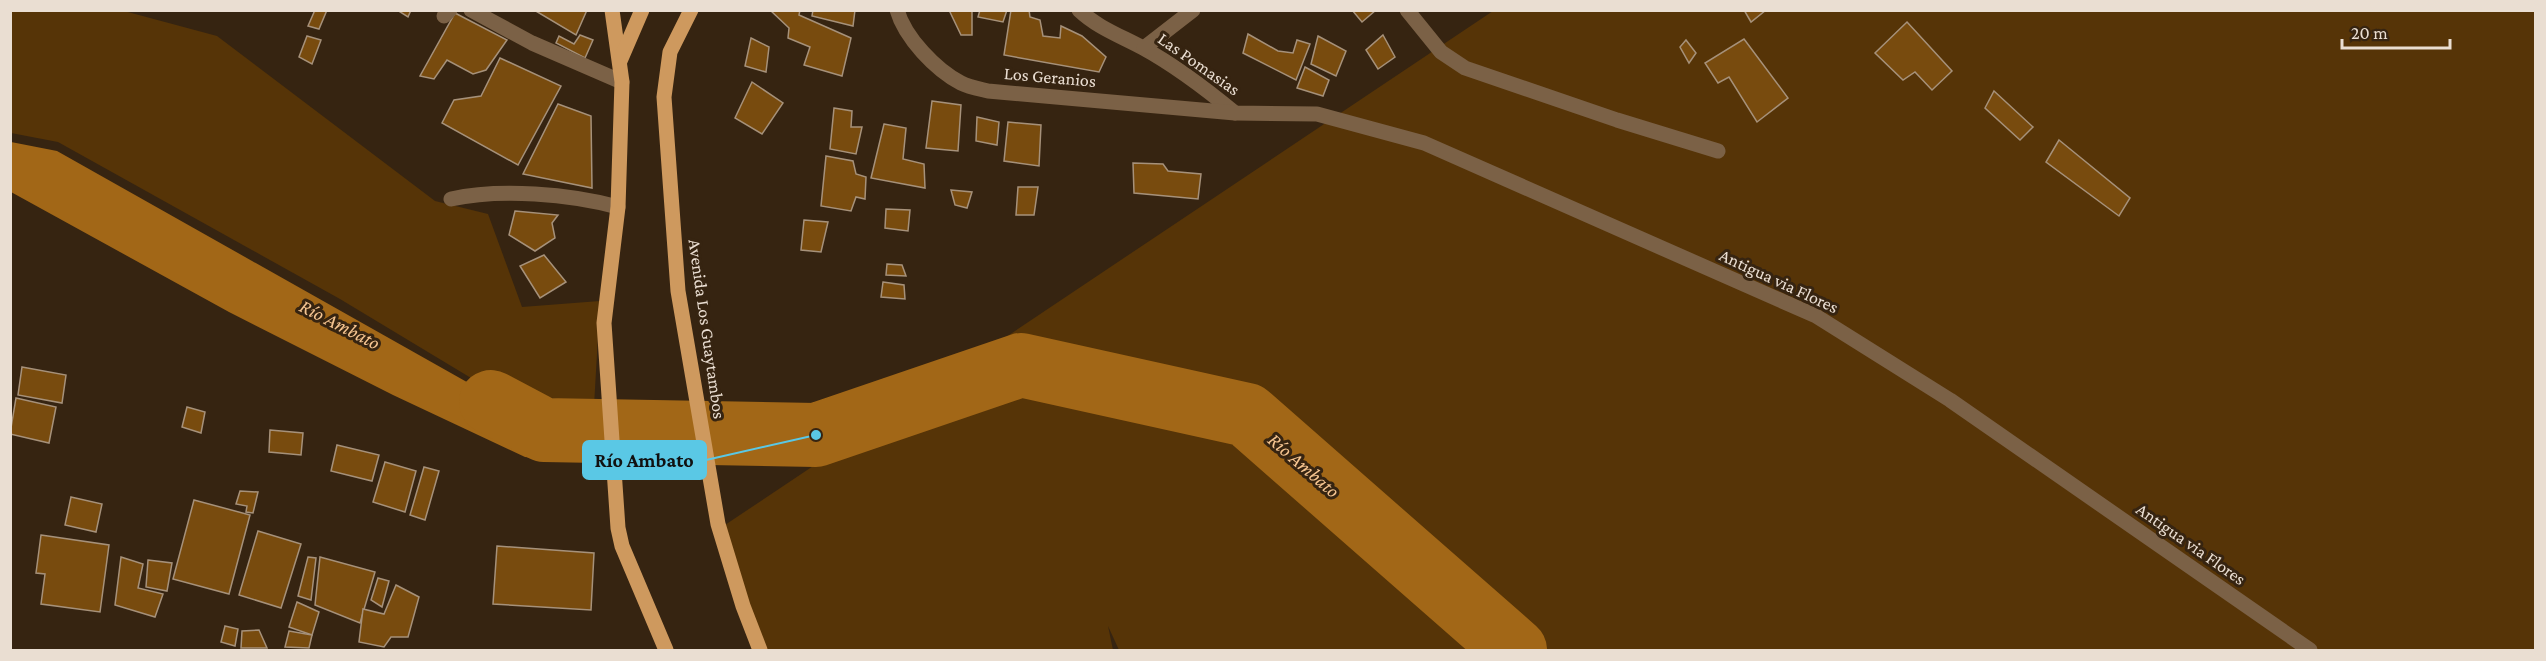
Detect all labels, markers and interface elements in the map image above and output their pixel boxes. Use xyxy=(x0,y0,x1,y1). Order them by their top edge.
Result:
scale bar xyxy=(2342,12,2450,50)
text: 20 m xyxy=(2351,23,2388,43)
street label: Las Pomasias xyxy=(1154,28,1244,100)
street label: Los Geranios xyxy=(1003,63,1097,91)
street label: Avenida Los Guaytambos xyxy=(684,238,730,420)
street label: Antigua via Flores xyxy=(1716,245,1842,317)
water label: Río Ambato xyxy=(296,294,384,354)
water label: Río Ambato xyxy=(1264,428,1344,502)
callout: Río Ambato xyxy=(583,441,706,479)
text: Río Ambato xyxy=(594,449,694,471)
street label: Antigua via Flores xyxy=(2133,499,2249,589)

